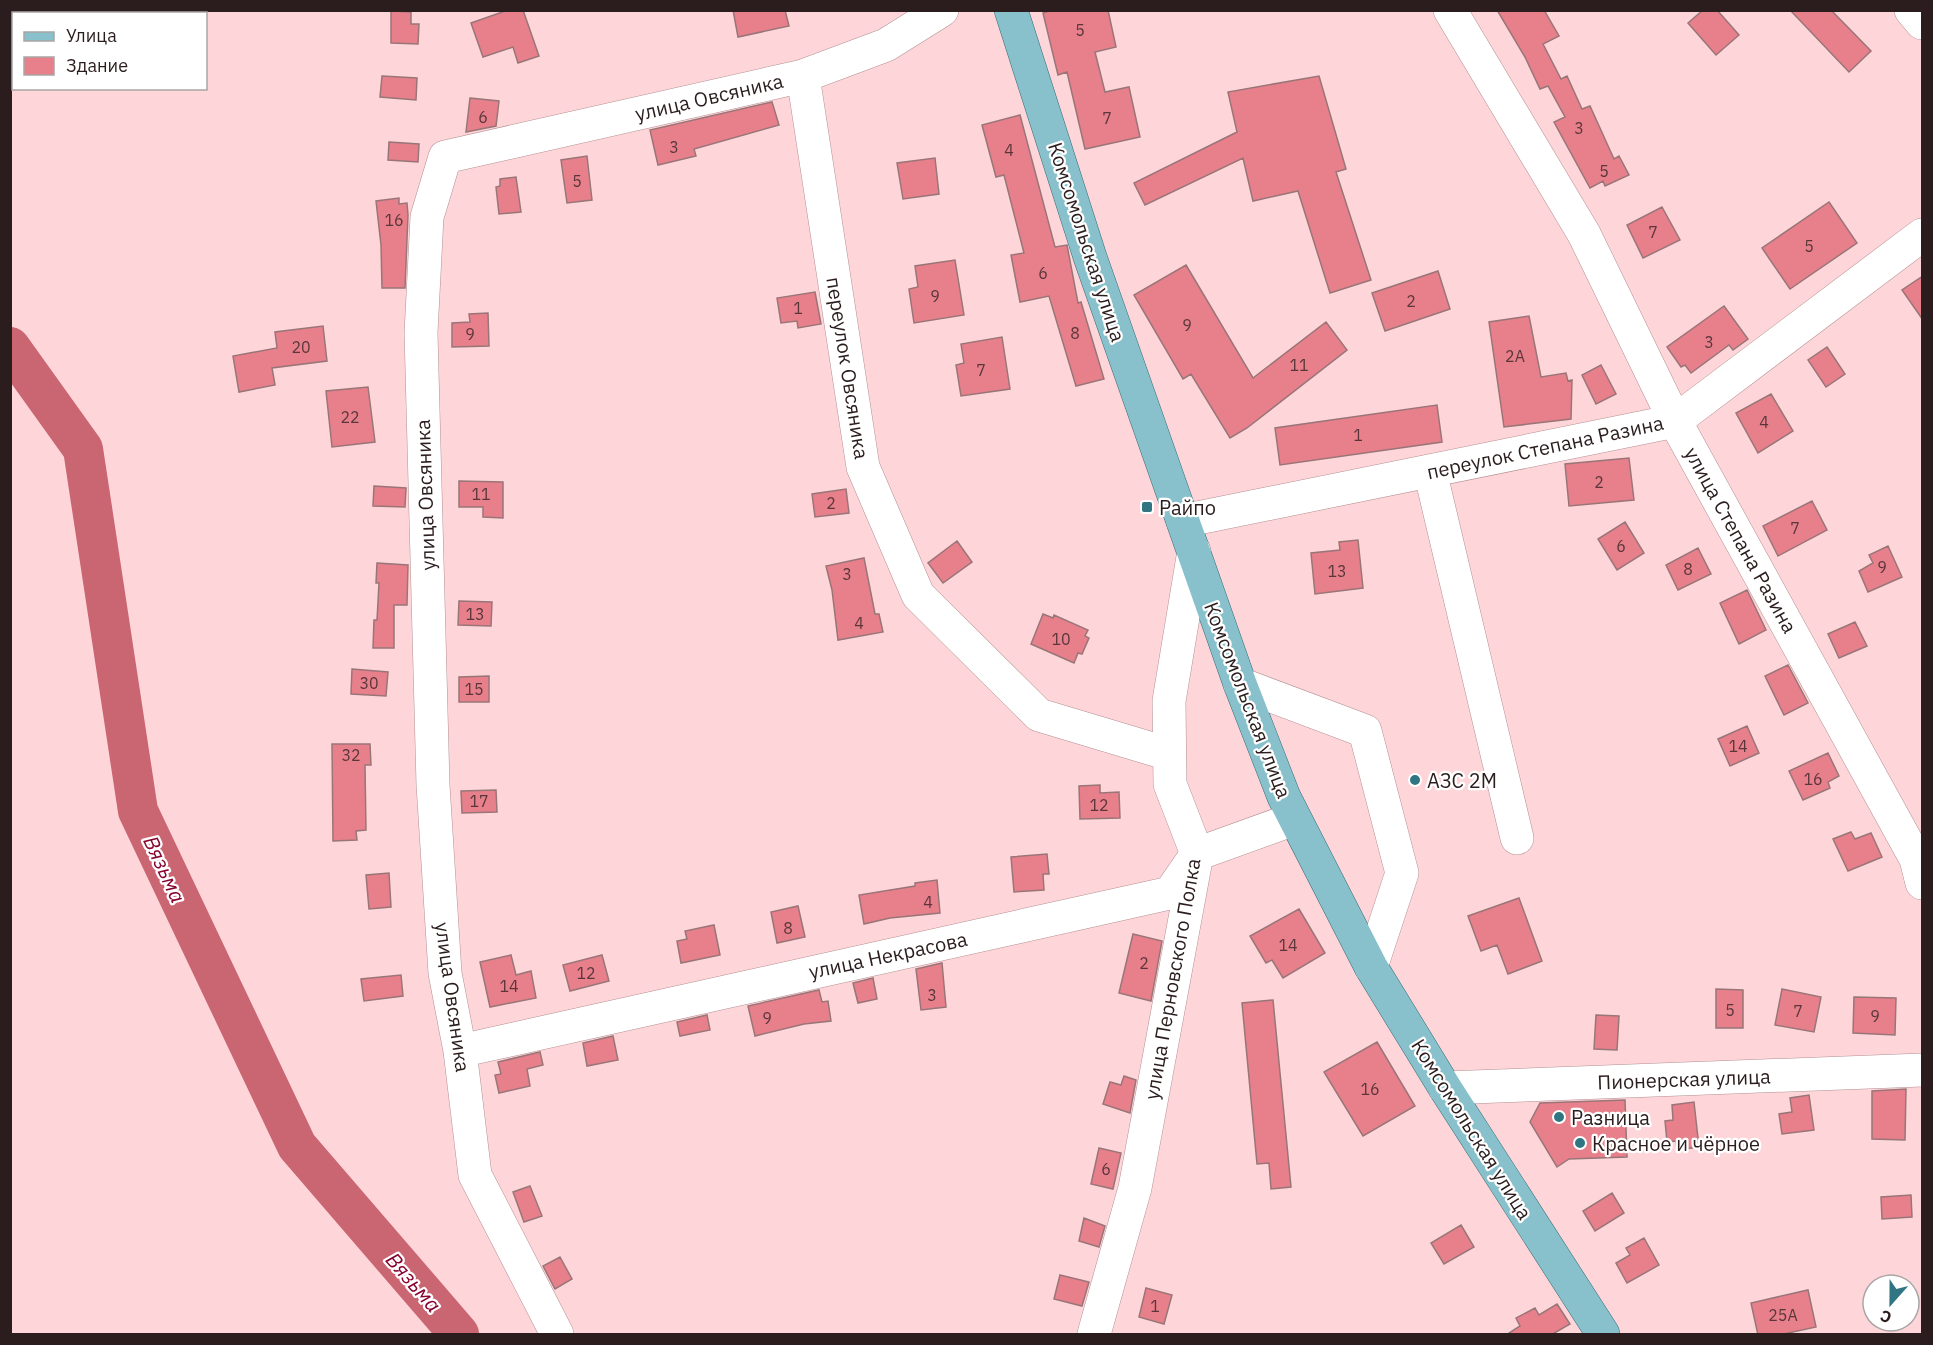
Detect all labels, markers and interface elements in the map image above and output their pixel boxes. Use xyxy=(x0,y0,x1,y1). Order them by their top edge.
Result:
legend xyxy=(12,12,207,90)
house number: 5 xyxy=(1075,20,1085,40)
text: Улица xyxy=(66,24,117,47)
text: Здание xyxy=(66,54,128,77)
street label: улица Овсяника xyxy=(632,67,786,127)
house number: 6 xyxy=(478,107,488,127)
house number: 7 xyxy=(1102,108,1112,128)
house number: 3 xyxy=(1574,118,1584,138)
house number: 3 xyxy=(669,137,679,157)
street label: Комсомольская улица xyxy=(1042,139,1132,345)
house number: 4 xyxy=(1004,140,1014,160)
house number: 5 xyxy=(1599,161,1609,181)
house number: 5 xyxy=(572,171,582,191)
house number: 16 xyxy=(384,210,404,230)
house number: 7 xyxy=(1648,222,1658,242)
house number: 5 xyxy=(1804,236,1814,256)
house number: 6 xyxy=(1038,263,1048,283)
street label: переулок Овсяника xyxy=(820,275,876,461)
house number: 9 xyxy=(930,286,940,306)
house number: 2 xyxy=(1406,291,1416,311)
house number: 1 xyxy=(793,298,803,318)
house number: 9 xyxy=(1182,315,1192,335)
house number: 8 xyxy=(1070,323,1080,343)
house number: 9 xyxy=(465,324,475,344)
house number: 3 xyxy=(1704,332,1714,352)
house number: 20 xyxy=(291,337,311,357)
house number: 2А xyxy=(1505,346,1525,366)
house number: 11 xyxy=(1289,355,1309,375)
house number: 7 xyxy=(976,360,986,380)
house number: 22 xyxy=(340,407,360,427)
street label: переулок Степана Разина xyxy=(1424,409,1666,485)
house number: 4 xyxy=(1759,412,1769,432)
street label: улица Овсяника xyxy=(409,419,441,571)
house number: 1 xyxy=(1353,425,1363,445)
street label: улица Степана Разина xyxy=(1679,442,1804,638)
house number: 2 xyxy=(1594,472,1604,492)
house number: 11 xyxy=(471,484,491,504)
house number: 2 xyxy=(826,493,836,513)
place label: Райпо xyxy=(1159,494,1216,521)
marker: Райпо xyxy=(1140,500,1154,514)
house number: 7 xyxy=(1790,518,1800,538)
house number: 6 xyxy=(1616,536,1626,556)
house number: 9 xyxy=(1877,557,1887,577)
house number: 8 xyxy=(1683,559,1693,579)
house number: 13 xyxy=(1327,561,1347,581)
house number: 3 xyxy=(842,564,852,584)
street label: Комсомольская улица xyxy=(1198,598,1298,802)
house number: 13 xyxy=(465,604,485,624)
house number: 4 xyxy=(854,613,864,633)
house number: 10 xyxy=(1051,629,1071,649)
house number: 30 xyxy=(359,673,379,693)
house number: 15 xyxy=(464,679,484,699)
house number: 14 xyxy=(1728,736,1748,756)
house number: 32 xyxy=(341,745,361,765)
place label: АЗС 2М xyxy=(1427,767,1497,794)
house number: 16 xyxy=(1803,769,1823,789)
marker: АЗС 2М xyxy=(1408,773,1422,787)
house number: 17 xyxy=(469,791,489,811)
house number: 12 xyxy=(1089,795,1109,815)
water label: Вязьма xyxy=(137,831,193,907)
street label: улица Перновского Полка xyxy=(1137,856,1207,1102)
house number: 4 xyxy=(923,892,933,912)
house number: 8 xyxy=(783,918,793,938)
street label: улица Овсяника xyxy=(429,920,477,1074)
street label: улица Некрасова xyxy=(806,925,970,985)
house number: 14 xyxy=(1278,935,1298,955)
house number: 2 xyxy=(1139,953,1149,973)
house number: 12 xyxy=(576,963,596,983)
house number: 14 xyxy=(499,976,519,996)
house number: 3 xyxy=(927,985,937,1005)
house number: 5 xyxy=(1725,1000,1735,1020)
house number: 7 xyxy=(1793,1001,1803,1021)
house number: 9 xyxy=(1870,1006,1880,1026)
house number: 9 xyxy=(762,1008,772,1028)
street label: Комсомольская улица xyxy=(1405,1034,1539,1225)
street label: Пионерская улица xyxy=(1597,1062,1771,1096)
house number: 16 xyxy=(1360,1079,1380,1099)
place label: Разница xyxy=(1571,1104,1650,1131)
marker: Разница xyxy=(1552,1110,1566,1124)
place label: Красное и чёрное xyxy=(1592,1130,1760,1157)
marker: Красное и чёрное xyxy=(1573,1136,1587,1150)
house number: 6 xyxy=(1101,1159,1111,1179)
water label: Вязьма xyxy=(380,1246,448,1318)
north arrow xyxy=(1861,1273,1921,1333)
house number: 1 xyxy=(1150,1296,1160,1316)
house number: 25А xyxy=(1768,1305,1798,1325)
text: С xyxy=(1877,1306,1894,1328)

